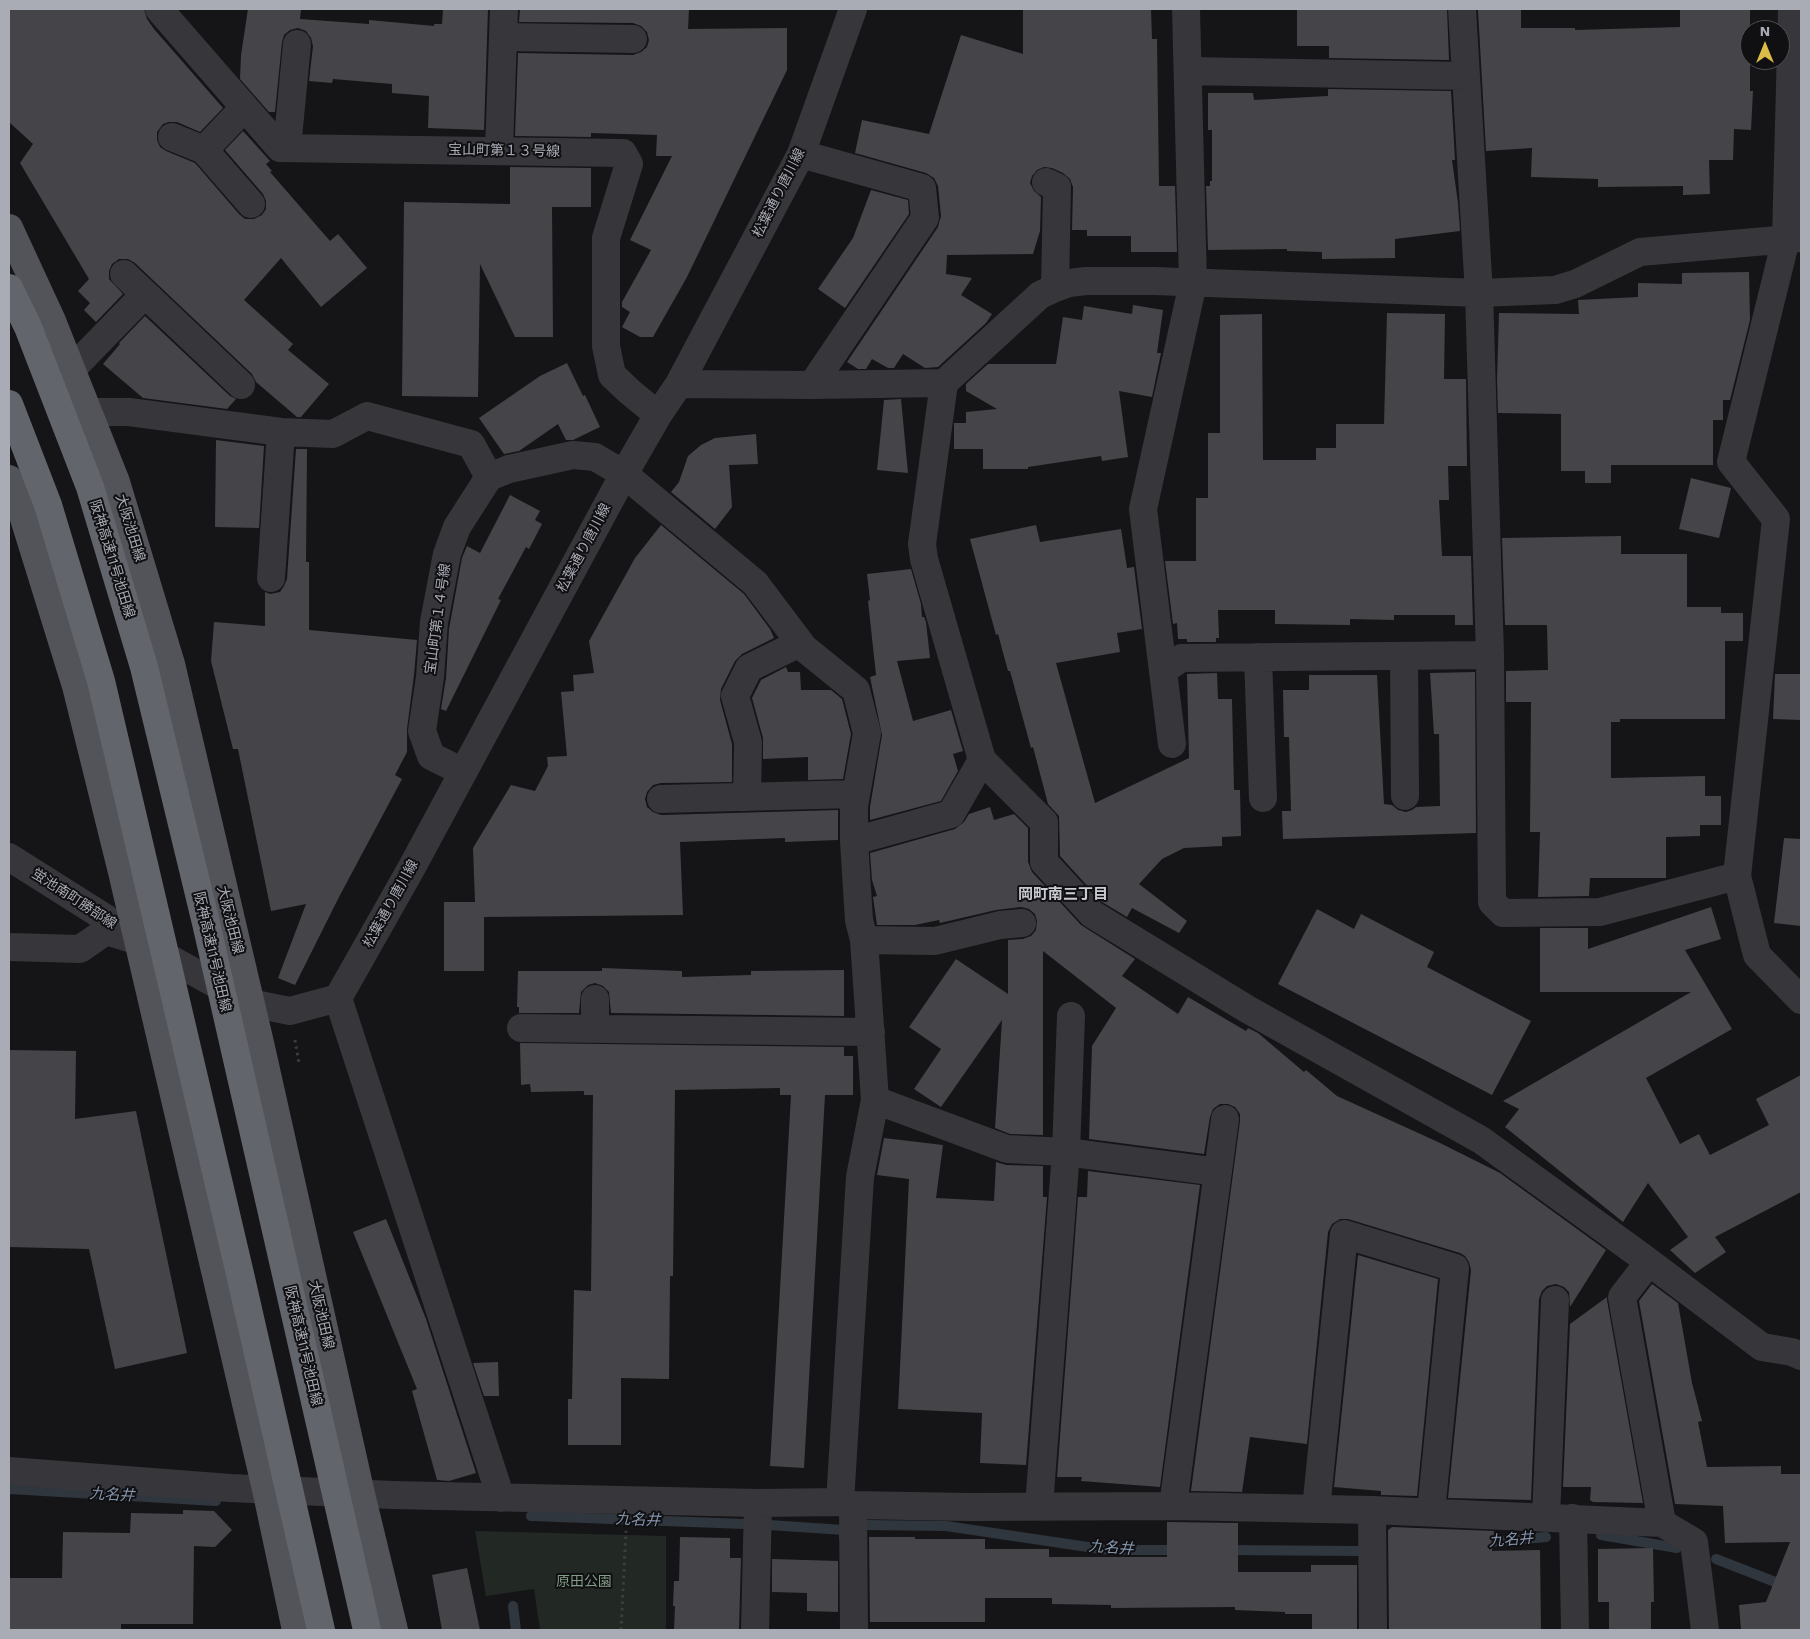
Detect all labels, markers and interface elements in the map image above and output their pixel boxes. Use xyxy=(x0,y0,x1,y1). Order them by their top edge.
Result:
north arrow xyxy=(1740,20,1790,70)
text: N xyxy=(1760,23,1770,39)
street label: 宝山町第１３号線 xyxy=(448,142,560,160)
street label: 松葉通り唐川線 xyxy=(749,146,809,240)
street label: 大阪池田線 xyxy=(112,492,148,564)
street label: 阪神高速11号池田線 xyxy=(86,498,138,620)
street label: 松葉通り唐川線 xyxy=(554,501,614,595)
street label: 宝山町第１４号線 xyxy=(422,562,454,676)
street label: 松葉通り唐川線 xyxy=(360,857,422,951)
street label: 蛍池南町勝部線 xyxy=(28,865,120,933)
street label: 大阪池田線 xyxy=(213,884,247,956)
district label: 岡町南三丁目 xyxy=(1018,886,1108,904)
street label: 阪神高速11号池田線 xyxy=(190,890,234,1014)
street label: 大阪池田線 xyxy=(305,1279,337,1351)
street label: 阪神高速11号池田線 xyxy=(281,1284,325,1408)
water label: 九名井 xyxy=(89,1485,135,1505)
water label: 九名井 xyxy=(615,1510,661,1530)
water label: 九名井 xyxy=(1488,1529,1534,1551)
water label: 九名井 xyxy=(1088,1537,1134,1559)
park label: 原田公園 xyxy=(556,1574,612,1590)

